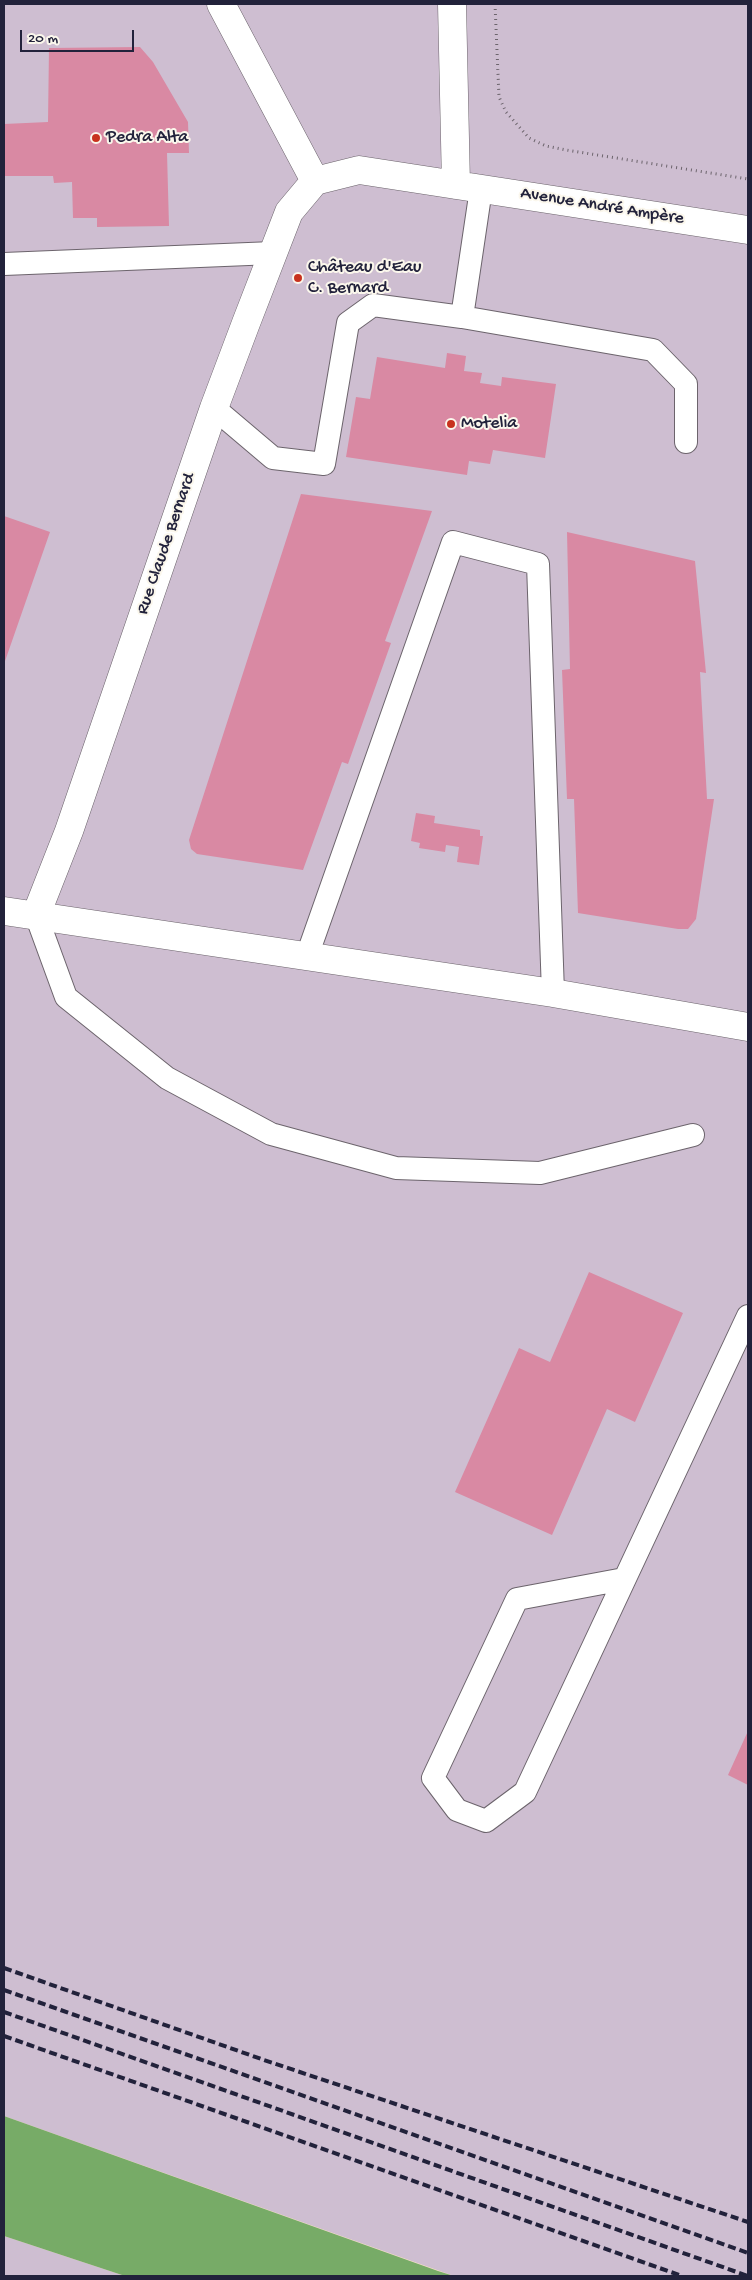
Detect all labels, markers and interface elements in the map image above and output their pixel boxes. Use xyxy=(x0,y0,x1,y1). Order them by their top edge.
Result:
scale bar xyxy=(22,20,136,52)
text: 20 m xyxy=(28,30,58,48)
place label: Pedra Alta xyxy=(106,127,188,149)
marker: Pedra Alta xyxy=(90,132,102,144)
street label: Avenue André Ampère xyxy=(519,183,685,231)
place label: Château d'Eau C. Bernard xyxy=(308,257,422,300)
marker: Château d'Eau C. Bernard xyxy=(292,272,304,284)
place label: Motelia xyxy=(461,413,517,435)
marker: Motelia xyxy=(445,418,457,430)
street label: Rue Claude Bernard xyxy=(133,471,201,617)

